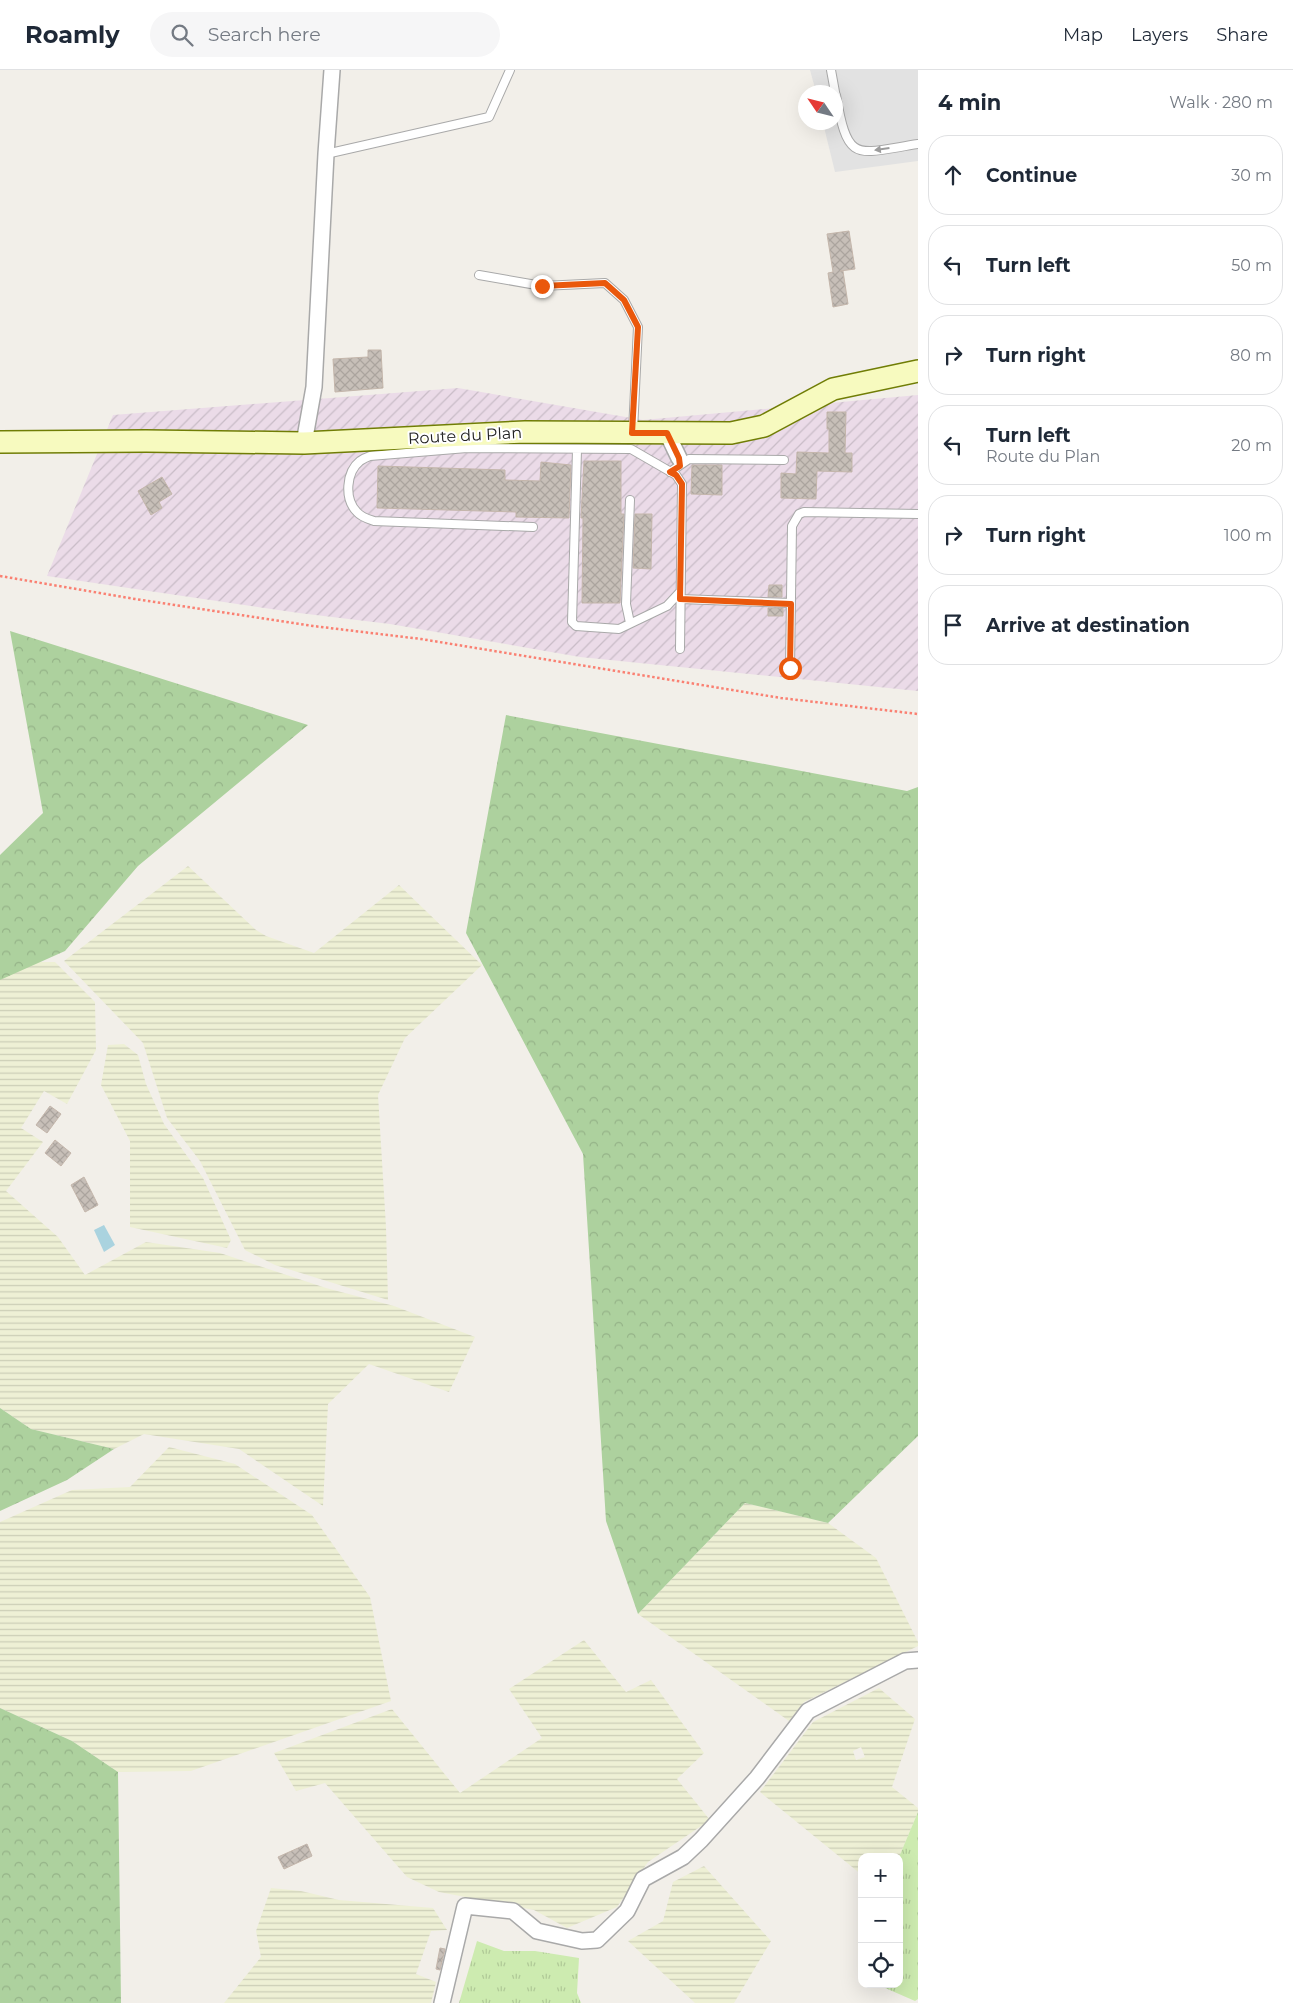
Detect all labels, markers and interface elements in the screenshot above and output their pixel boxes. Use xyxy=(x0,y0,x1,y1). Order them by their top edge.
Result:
search box xyxy=(150,12,500,57)
text: Roamly xyxy=(25,20,120,49)
icon: search xyxy=(168,21,196,49)
text: Search here xyxy=(208,23,321,46)
text: Map xyxy=(1063,24,1103,46)
text: Layers xyxy=(1131,24,1188,46)
text: Share xyxy=(1216,24,1268,46)
north arrow xyxy=(798,85,843,130)
text: 4 min xyxy=(938,90,1001,115)
text: Walk · 280 m xyxy=(1169,93,1273,112)
one-way arrow xyxy=(874,146,890,154)
icon: ahead xyxy=(939,161,967,189)
text: Continue xyxy=(986,164,1077,187)
text: 30 m xyxy=(1231,166,1272,185)
icon: left xyxy=(939,251,967,279)
text: Turn left xyxy=(986,254,1071,277)
text: 50 m xyxy=(1231,256,1272,275)
route end xyxy=(531,275,554,298)
icon: right xyxy=(939,341,967,369)
text: Turn right xyxy=(986,344,1086,367)
text: 80 m xyxy=(1230,346,1272,365)
street label: Route du Plan xyxy=(407,423,523,448)
text: Turn left xyxy=(986,424,1071,447)
icon: left xyxy=(939,431,967,459)
text: 20 m xyxy=(1231,436,1272,455)
text: Route du Plan xyxy=(986,447,1100,466)
icon: right xyxy=(939,521,967,549)
text: Turn right xyxy=(986,524,1086,547)
text: 100 m xyxy=(1224,526,1272,545)
icon: arrive xyxy=(939,611,967,639)
text: Arrive at destination xyxy=(986,614,1190,637)
route start xyxy=(779,657,802,680)
map controls xyxy=(858,1853,903,1988)
button: + xyxy=(858,1853,903,1898)
button: − xyxy=(858,1898,903,1943)
button: locate xyxy=(858,1943,903,1988)

